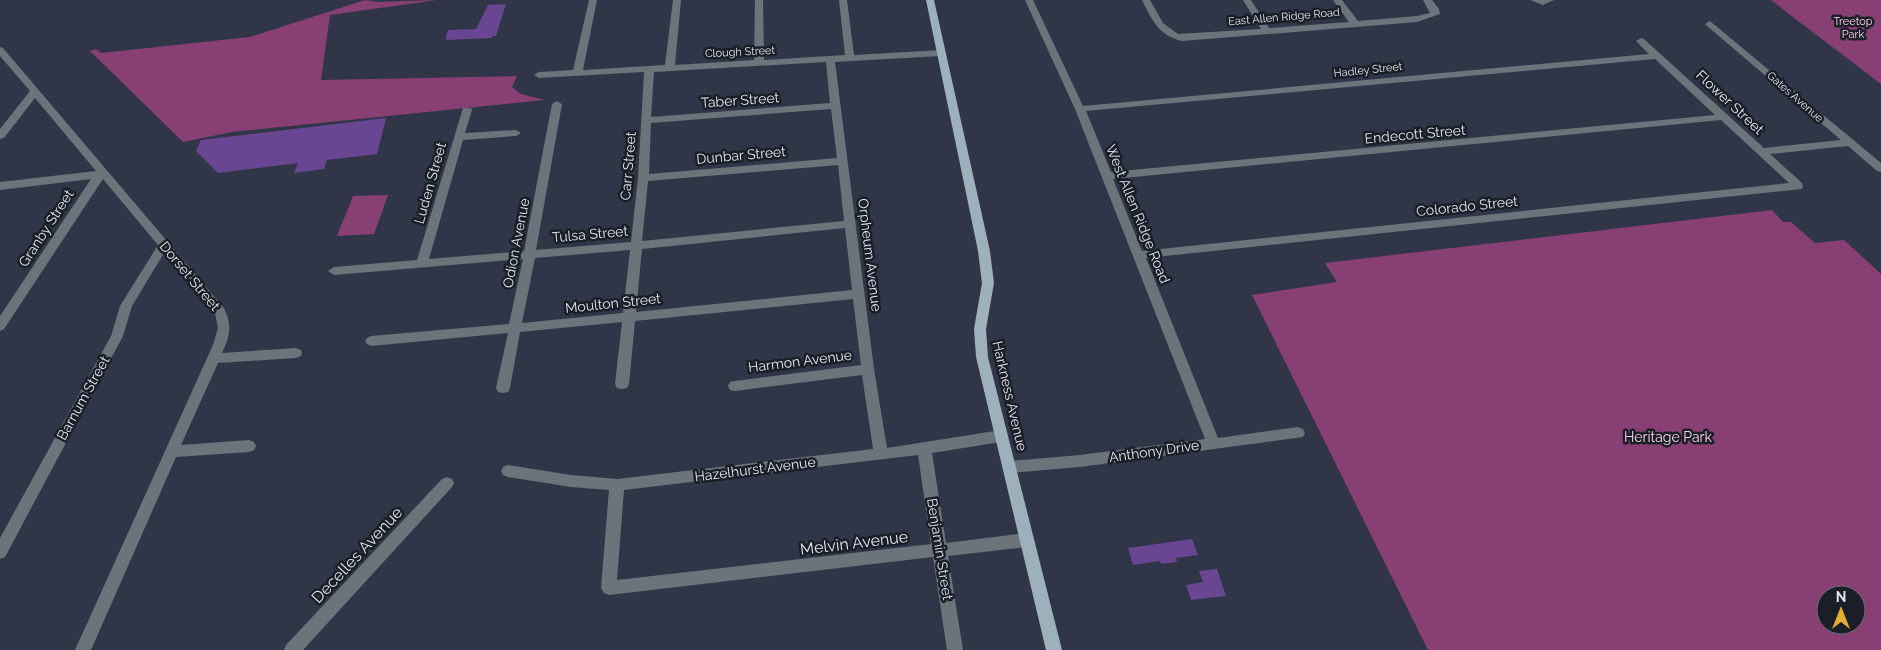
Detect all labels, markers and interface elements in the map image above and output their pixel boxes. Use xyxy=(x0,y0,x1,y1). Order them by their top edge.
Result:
street label: East Allen Ridge Road xyxy=(1228,6,1341,28)
park label: Treetop Park xyxy=(1833,15,1873,41)
street label: Clough Street xyxy=(705,44,776,60)
street label: Hadley Street xyxy=(1333,60,1403,80)
street label: Flower Street xyxy=(1693,67,1767,138)
street label: Gates Avenue xyxy=(1764,69,1826,125)
street label: Taber Street xyxy=(700,89,780,111)
street label: Endecott Street xyxy=(1364,122,1466,146)
street label: Carr Street xyxy=(617,131,639,201)
street label: Luden Street xyxy=(411,140,449,226)
street label: West Allen Ridge Road xyxy=(1103,142,1173,286)
street label: Dunbar Street xyxy=(696,143,787,167)
street label: Granby Street xyxy=(15,186,77,270)
street label: Colorado Street xyxy=(1415,193,1519,219)
street label: Odion Avenue xyxy=(499,197,533,289)
street label: Orpheum Avenue xyxy=(855,198,885,312)
street label: Tulsa Street xyxy=(551,223,629,245)
street label: Dorset Street xyxy=(156,238,224,314)
street label: Moulton Street xyxy=(564,290,662,316)
street label: Harkness Avenue xyxy=(990,339,1030,453)
street label: Harmon Avenue xyxy=(747,347,853,375)
street label: Barnum Street xyxy=(53,353,113,443)
park label: Heritage Park xyxy=(1624,429,1712,445)
street label: Anthony Drive xyxy=(1108,437,1200,465)
street label: Hazelhurst Avenue xyxy=(694,454,816,484)
street label: Benjamin Street xyxy=(924,497,956,601)
street label: Decelles Avenue xyxy=(308,503,406,607)
street label: Melvin Avenue xyxy=(799,527,909,559)
north arrow xyxy=(1816,585,1866,635)
text: N xyxy=(1836,589,1846,605)

